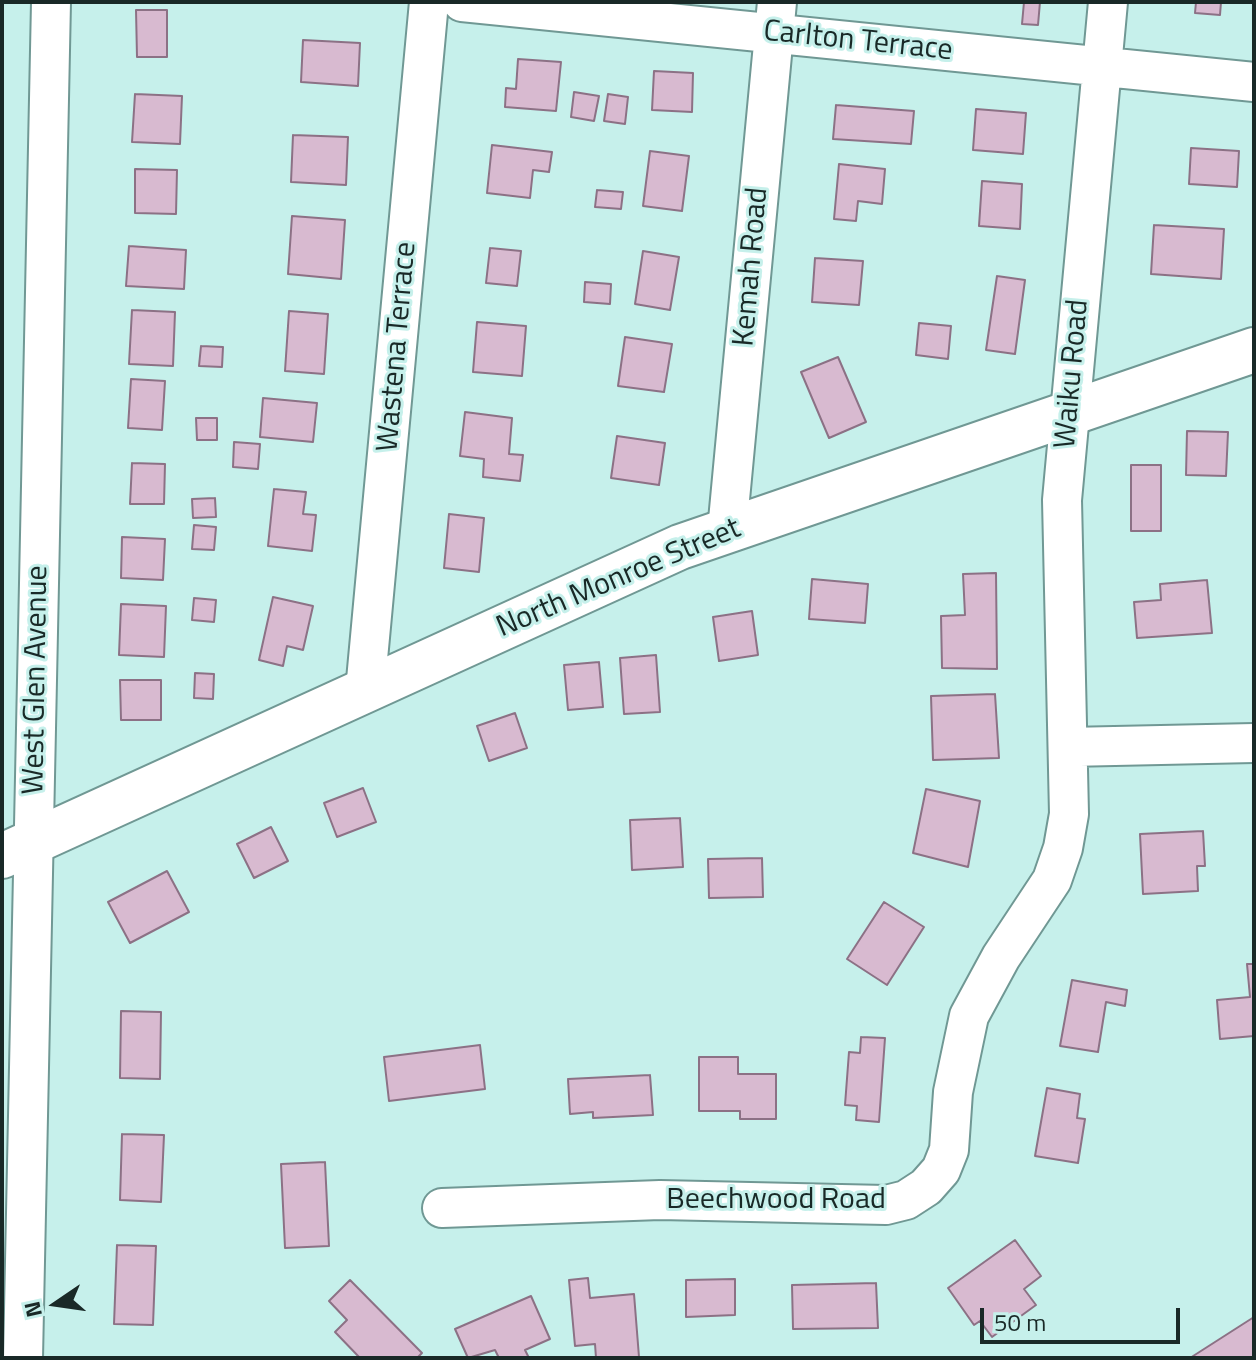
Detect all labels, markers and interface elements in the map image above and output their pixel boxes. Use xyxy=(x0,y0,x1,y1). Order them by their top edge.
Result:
street label: Carlton Terrace xyxy=(762,14,954,70)
street label: Kemah Road xyxy=(727,186,777,348)
street label: Wastena Terrace xyxy=(371,241,425,453)
street label: Waiku Road xyxy=(1049,298,1097,450)
street label: North Monroe Street xyxy=(492,511,746,647)
street label: West Glen Avenue xyxy=(17,565,57,795)
street label: Beechwood Road xyxy=(666,1183,886,1219)
north arrow xyxy=(16,1264,96,1344)
scale bar xyxy=(984,1292,1184,1342)
text: N xyxy=(14,1298,51,1321)
text: 50 m xyxy=(994,1304,1046,1340)

